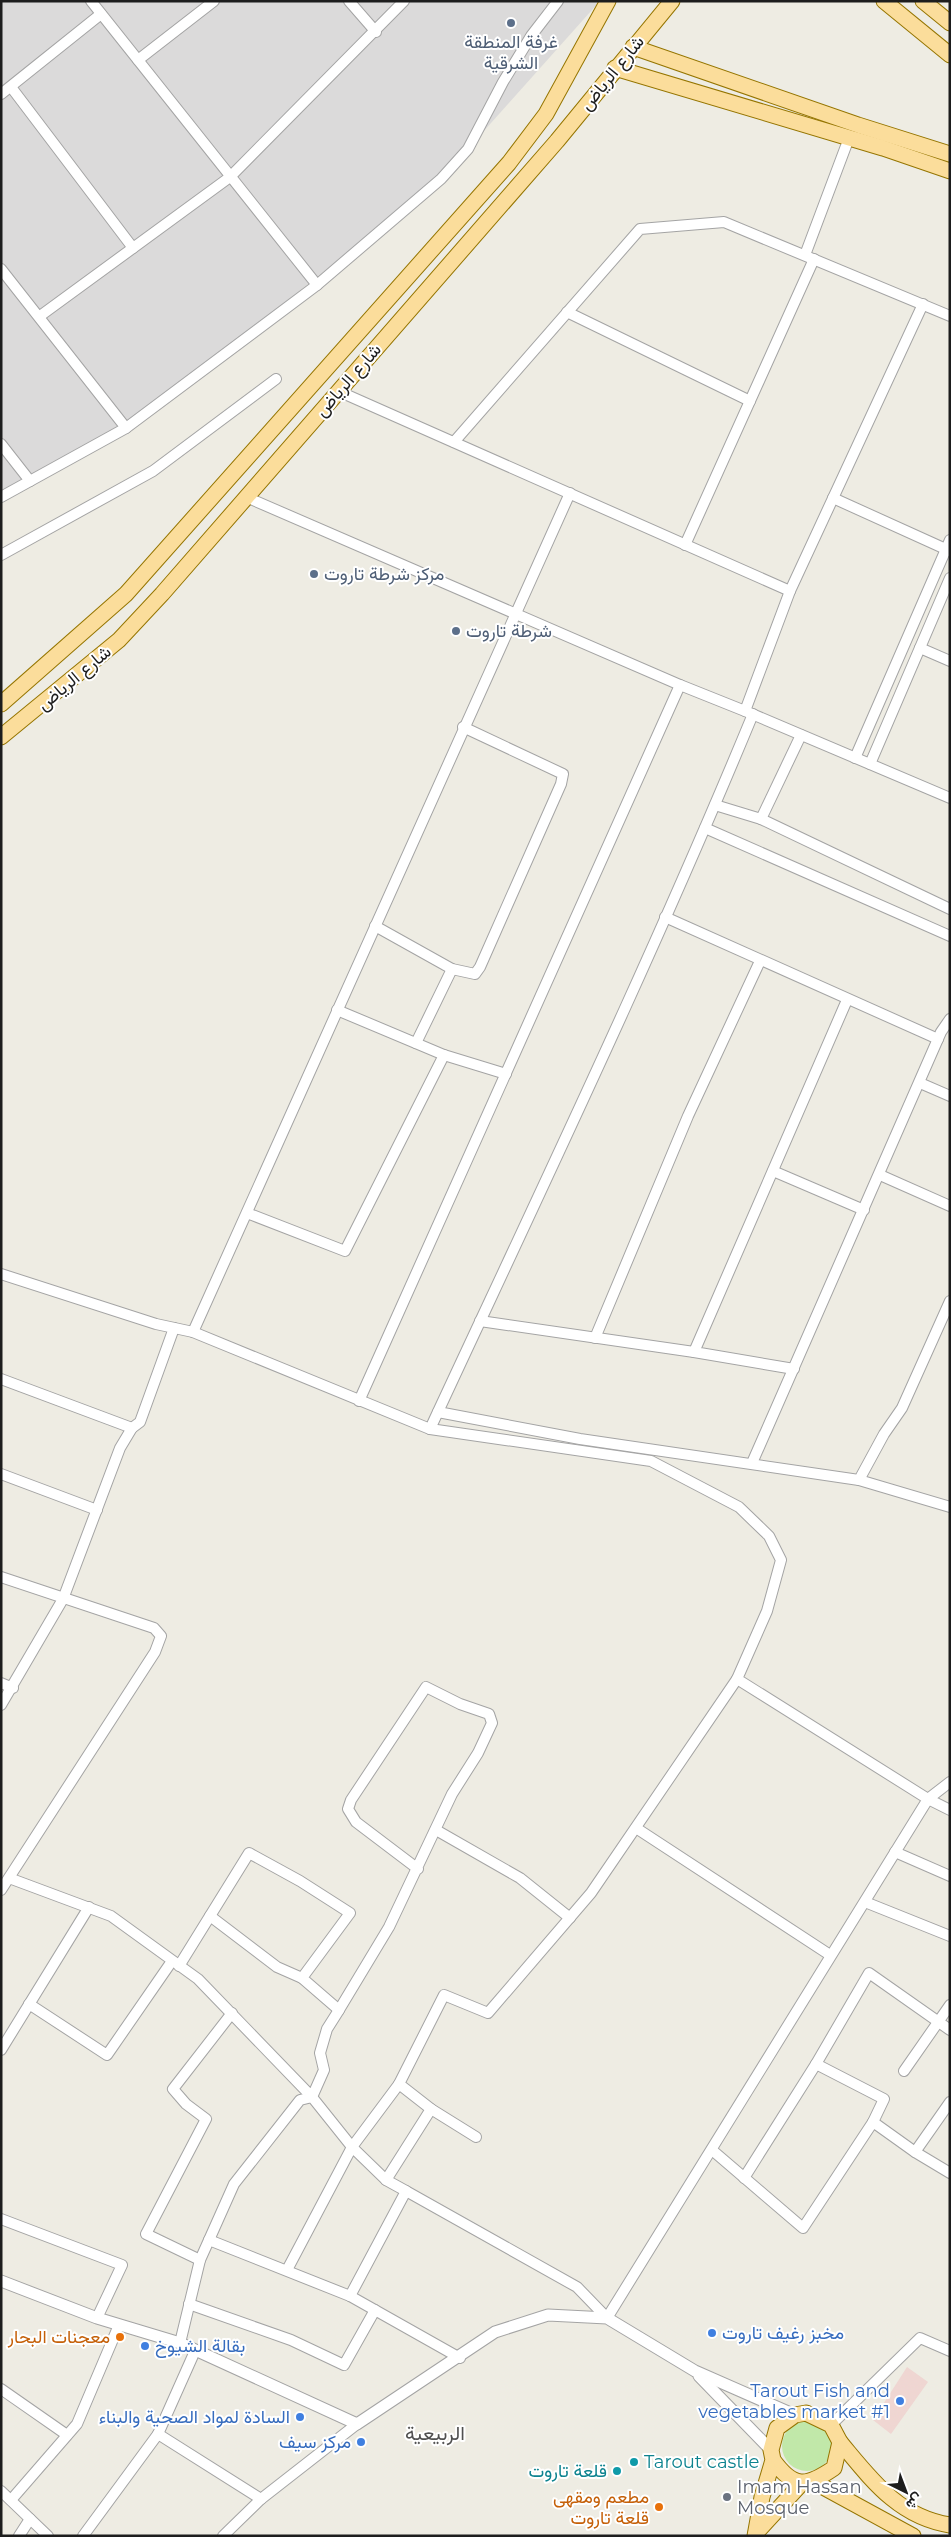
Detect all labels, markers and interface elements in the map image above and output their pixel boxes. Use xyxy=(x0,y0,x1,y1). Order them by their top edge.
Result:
marker: غرفة المنطقة الشرقية xyxy=(505,17,517,29)
place label: غرفة المنطقة الشرقية xyxy=(464,31,558,74)
street label: شارع الرياض xyxy=(575,31,650,116)
street label: شارع الرياض xyxy=(310,339,387,422)
place label: مركز شرطة تاروت xyxy=(324,563,444,585)
marker: مركز شرطة تاروت xyxy=(308,568,320,580)
place label: شرطة تاروت xyxy=(466,620,552,642)
marker: شرطة تاروت xyxy=(450,625,462,637)
street label: شارع الرياض xyxy=(32,641,116,716)
place label: مخبز رغيف تاروت xyxy=(722,2322,844,2344)
place label: معجنات البحار xyxy=(7,2326,110,2348)
marker: مخبز رغيف تاروت xyxy=(706,2327,718,2339)
marker: معجنات البحار xyxy=(114,2331,126,2343)
place label: بقالة الشيوخ xyxy=(155,2335,245,2358)
marker: بقالة الشيوخ xyxy=(139,2340,151,2352)
place label: Tarout Fish and vegetables market #1 xyxy=(698,2380,890,2423)
marker: Tarout Fish and vegetables market #1 xyxy=(894,2395,906,2407)
place label: السادة لمواد الصحية والبناء xyxy=(99,2406,290,2428)
marker: السادة لمواد الصحية والبناء xyxy=(294,2411,306,2423)
district label: الربيعية xyxy=(405,2421,465,2446)
place label: مركز سيف xyxy=(279,2431,351,2453)
marker: مركز سيف xyxy=(355,2436,367,2448)
place label: Tarout castle xyxy=(644,2451,760,2473)
marker: Tarout castle xyxy=(628,2456,640,2468)
place label: قلعة تاروت xyxy=(528,2460,607,2482)
marker: قلعة تاروت xyxy=(611,2465,623,2477)
north arrow xyxy=(881,2467,931,2517)
place label: Imam Hassan Mosque xyxy=(737,2476,862,2519)
place label: مطعم ومقهى قلعة تاروت xyxy=(553,2486,649,2529)
text: ش xyxy=(902,2489,927,2514)
marker: Imam Hassan Mosque xyxy=(721,2491,733,2503)
marker: مطعم ومقهى قلعة تاروت xyxy=(653,2501,665,2513)

